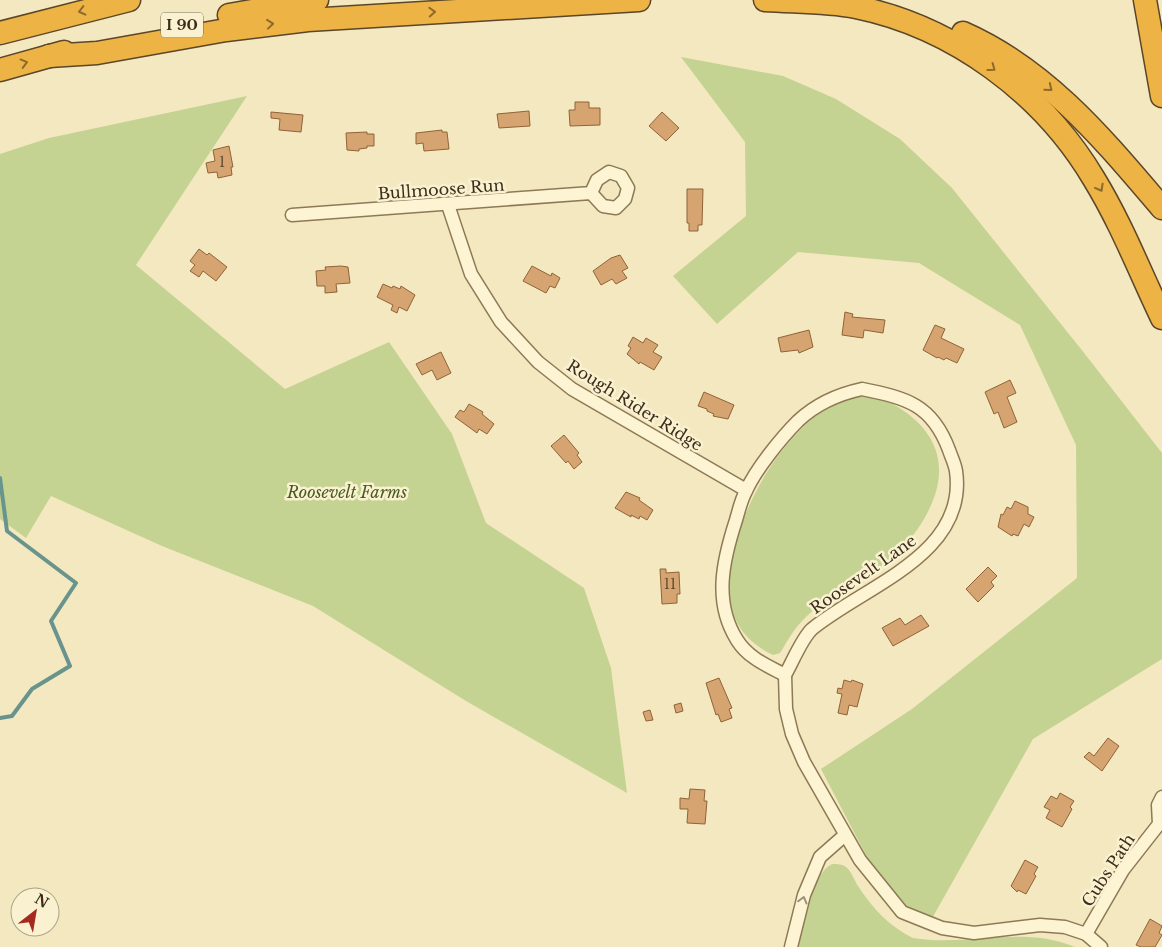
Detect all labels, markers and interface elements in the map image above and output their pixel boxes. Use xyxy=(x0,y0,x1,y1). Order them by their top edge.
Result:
one-way arrow xyxy=(78,6,86,16)
one-way arrow xyxy=(428,7,436,18)
road number: I 90 xyxy=(161,12,203,38)
one-way arrow xyxy=(266,19,274,30)
one-way arrow xyxy=(20,58,29,69)
one-way arrow xyxy=(986,62,996,71)
one-way arrow xyxy=(1043,82,1052,90)
house number: 1 xyxy=(219,153,225,171)
street label: Bullmoose Run xyxy=(377,175,505,203)
one-way arrow xyxy=(1093,183,1103,192)
street label: Rough Rider Ridge xyxy=(563,355,707,455)
park label: Roosevelt Farms xyxy=(286,482,407,502)
street label: Roosevelt Lane xyxy=(806,530,920,618)
house number: 11 xyxy=(664,575,676,593)
street label: Cubs Path xyxy=(1077,830,1139,910)
north arrow xyxy=(10,887,60,937)
text: N xyxy=(31,890,52,912)
one-way arrow xyxy=(797,895,808,904)

